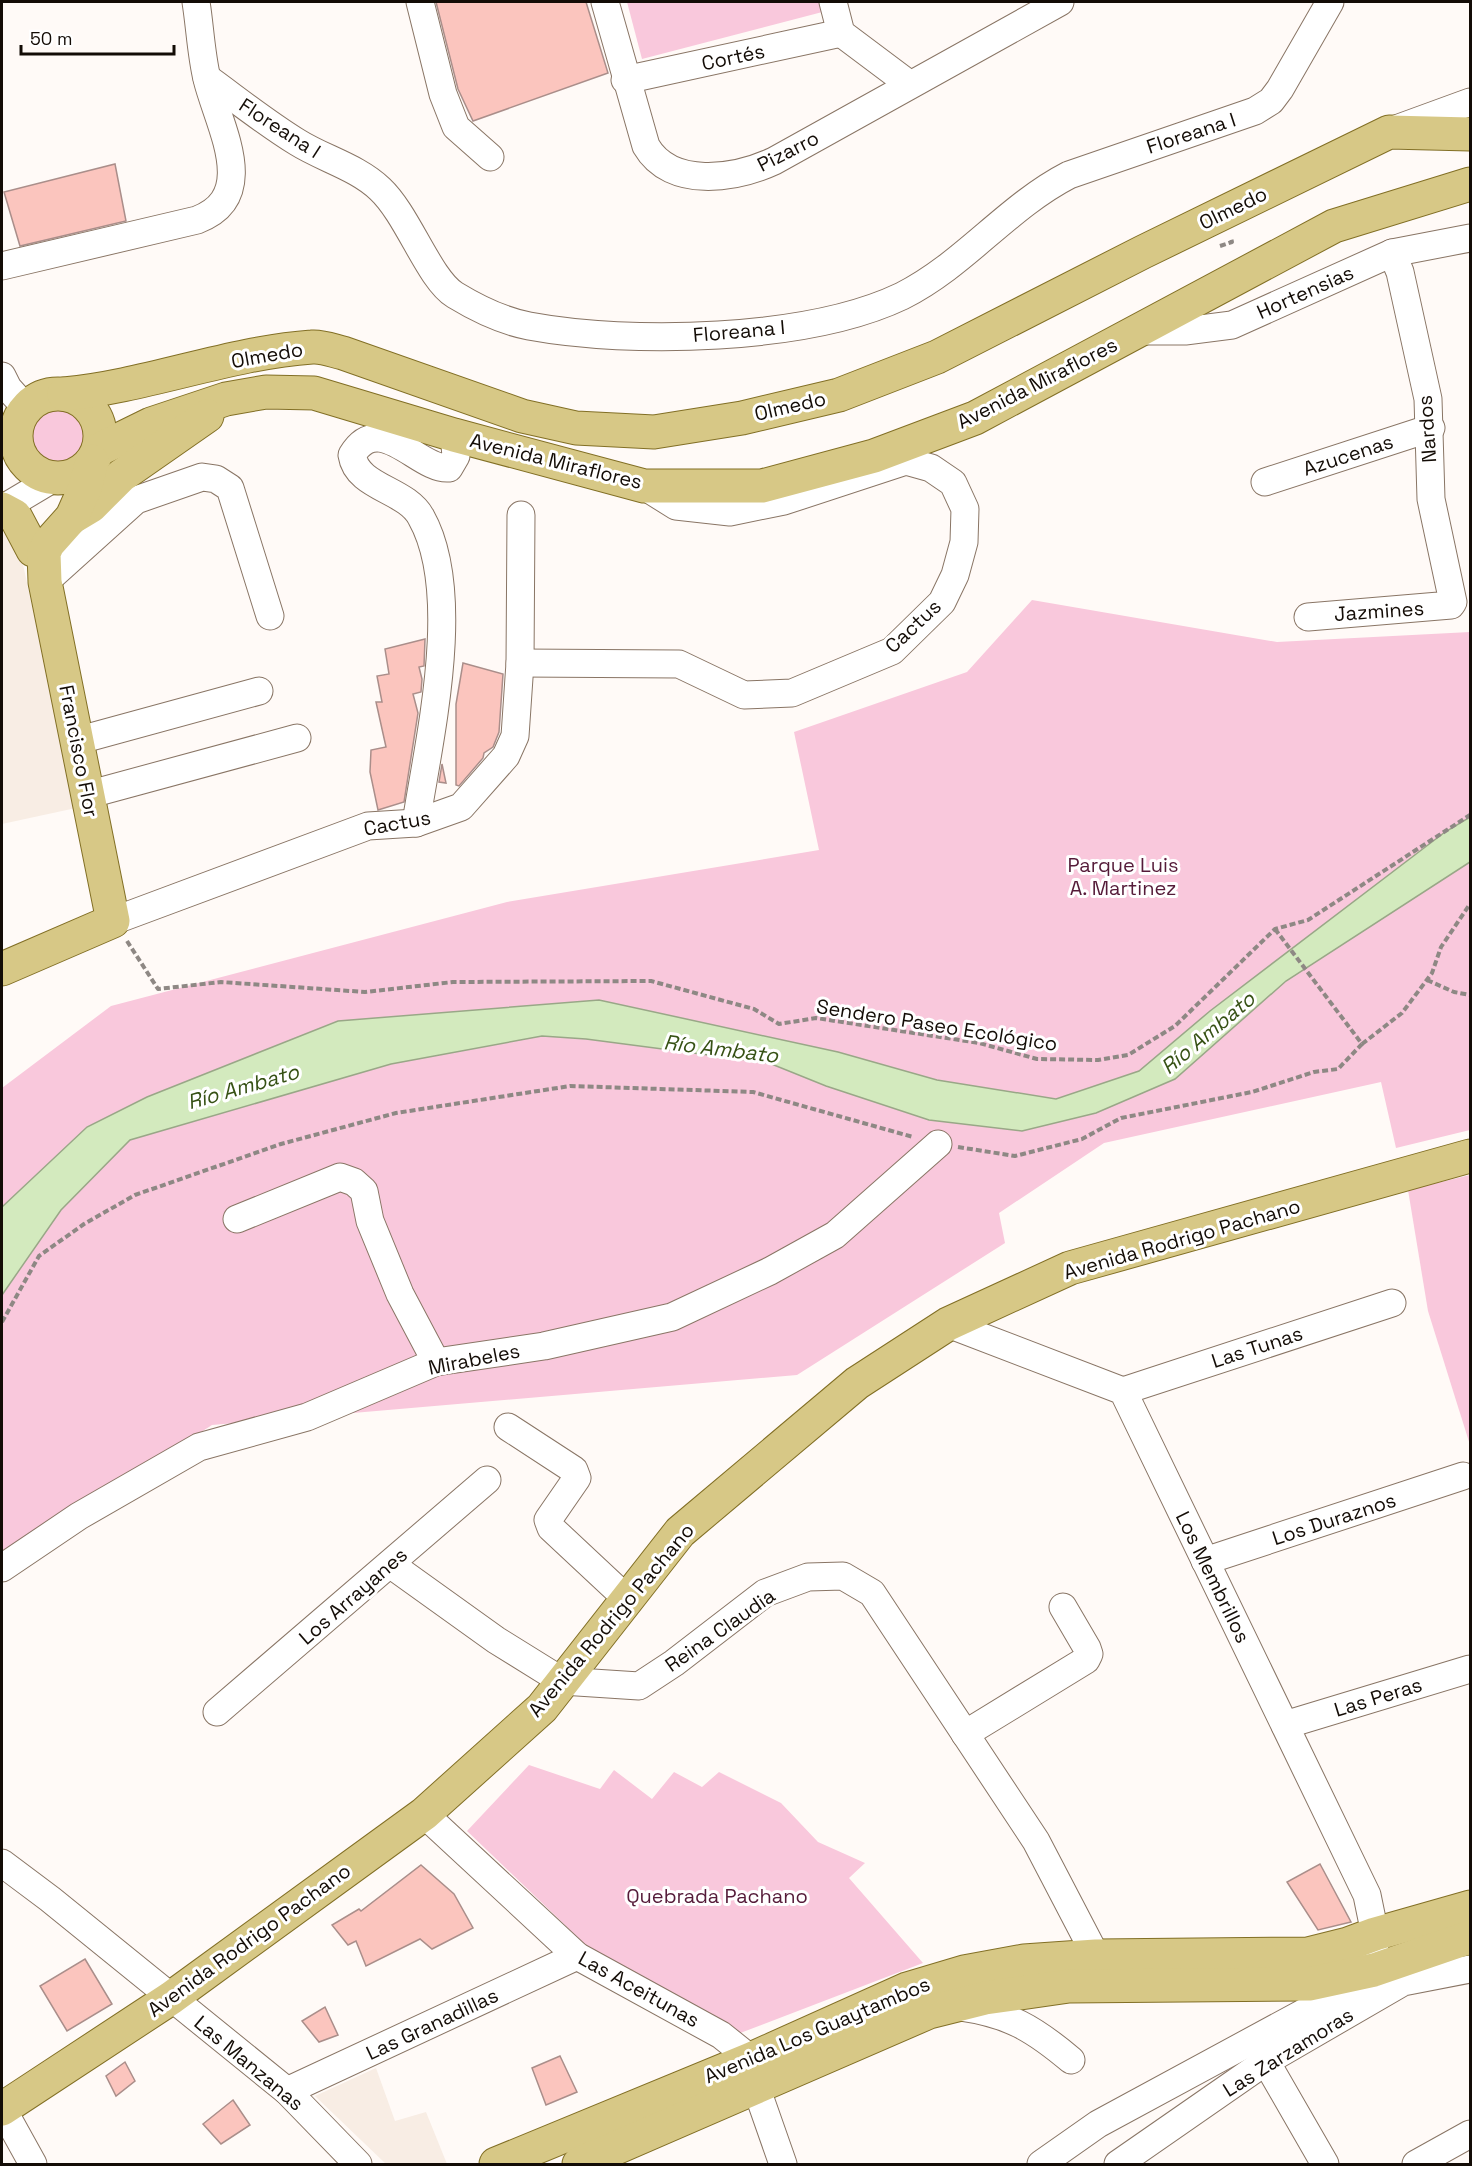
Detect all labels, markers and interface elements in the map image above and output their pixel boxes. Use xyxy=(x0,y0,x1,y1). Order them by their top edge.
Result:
scale bar xyxy=(21,18,174,56)
text: 50 m xyxy=(30,27,72,50)
street label: Cortés xyxy=(699,38,767,76)
street label: Floreana I xyxy=(234,92,326,164)
street label: Floreana I xyxy=(1143,106,1239,160)
street label: Pizarro xyxy=(753,124,823,178)
street label: Olmedo xyxy=(1195,180,1271,236)
street label: Hortensias xyxy=(1252,259,1358,325)
street label: Floreana I xyxy=(692,314,786,348)
street label: Avenida Miraflores xyxy=(952,331,1122,435)
street label: Olmedo xyxy=(229,336,305,374)
street label: Olmedo xyxy=(752,385,828,427)
street label: Nardos xyxy=(1412,394,1442,464)
street label: Avenida Miraflores xyxy=(467,427,645,495)
street label: Azucenas xyxy=(1300,428,1396,482)
street label: Cactus xyxy=(879,593,947,659)
street label: Jazmines xyxy=(1333,595,1425,627)
street label: Francisco Flor xyxy=(53,683,105,819)
street label: Cactus xyxy=(361,804,433,842)
park label: Parque Luis A. Martinez xyxy=(1067,852,1179,901)
water label: Río Ambato xyxy=(1155,985,1261,1080)
street label: Sendero Paseo Ecológico xyxy=(815,993,1059,1057)
water label: Río Ambato xyxy=(662,1028,781,1069)
water label: Río Ambato xyxy=(184,1057,303,1115)
street label: Avenida Rodrigo Pachano xyxy=(1061,1193,1303,1285)
street label: Las Tunas xyxy=(1208,1320,1306,1374)
street label: Mirabeles xyxy=(426,1337,522,1381)
street label: Los Duraznos xyxy=(1269,1487,1399,1551)
street label: Los Membrillos xyxy=(1170,1507,1256,1647)
street label: Avenida Rodrigo Pachano xyxy=(522,1518,700,1722)
street label: Los Arrayanes xyxy=(293,1542,413,1650)
street label: Reina Claudia xyxy=(660,1582,780,1678)
street label: Las Peras xyxy=(1331,1671,1425,1723)
street label: Avenida Rodrigo Pachano xyxy=(142,1857,356,2023)
park label: Quebrada Pachano xyxy=(626,1883,808,1909)
street label: Las Aceitunas xyxy=(574,1945,704,2033)
street label: Avenida Los Guaytambos xyxy=(700,1971,934,2089)
street label: Las Granadillas xyxy=(362,1982,502,2066)
street label: Las Zarzamoras xyxy=(1218,2001,1358,2103)
street label: Las Manzanas xyxy=(189,2010,309,2116)

